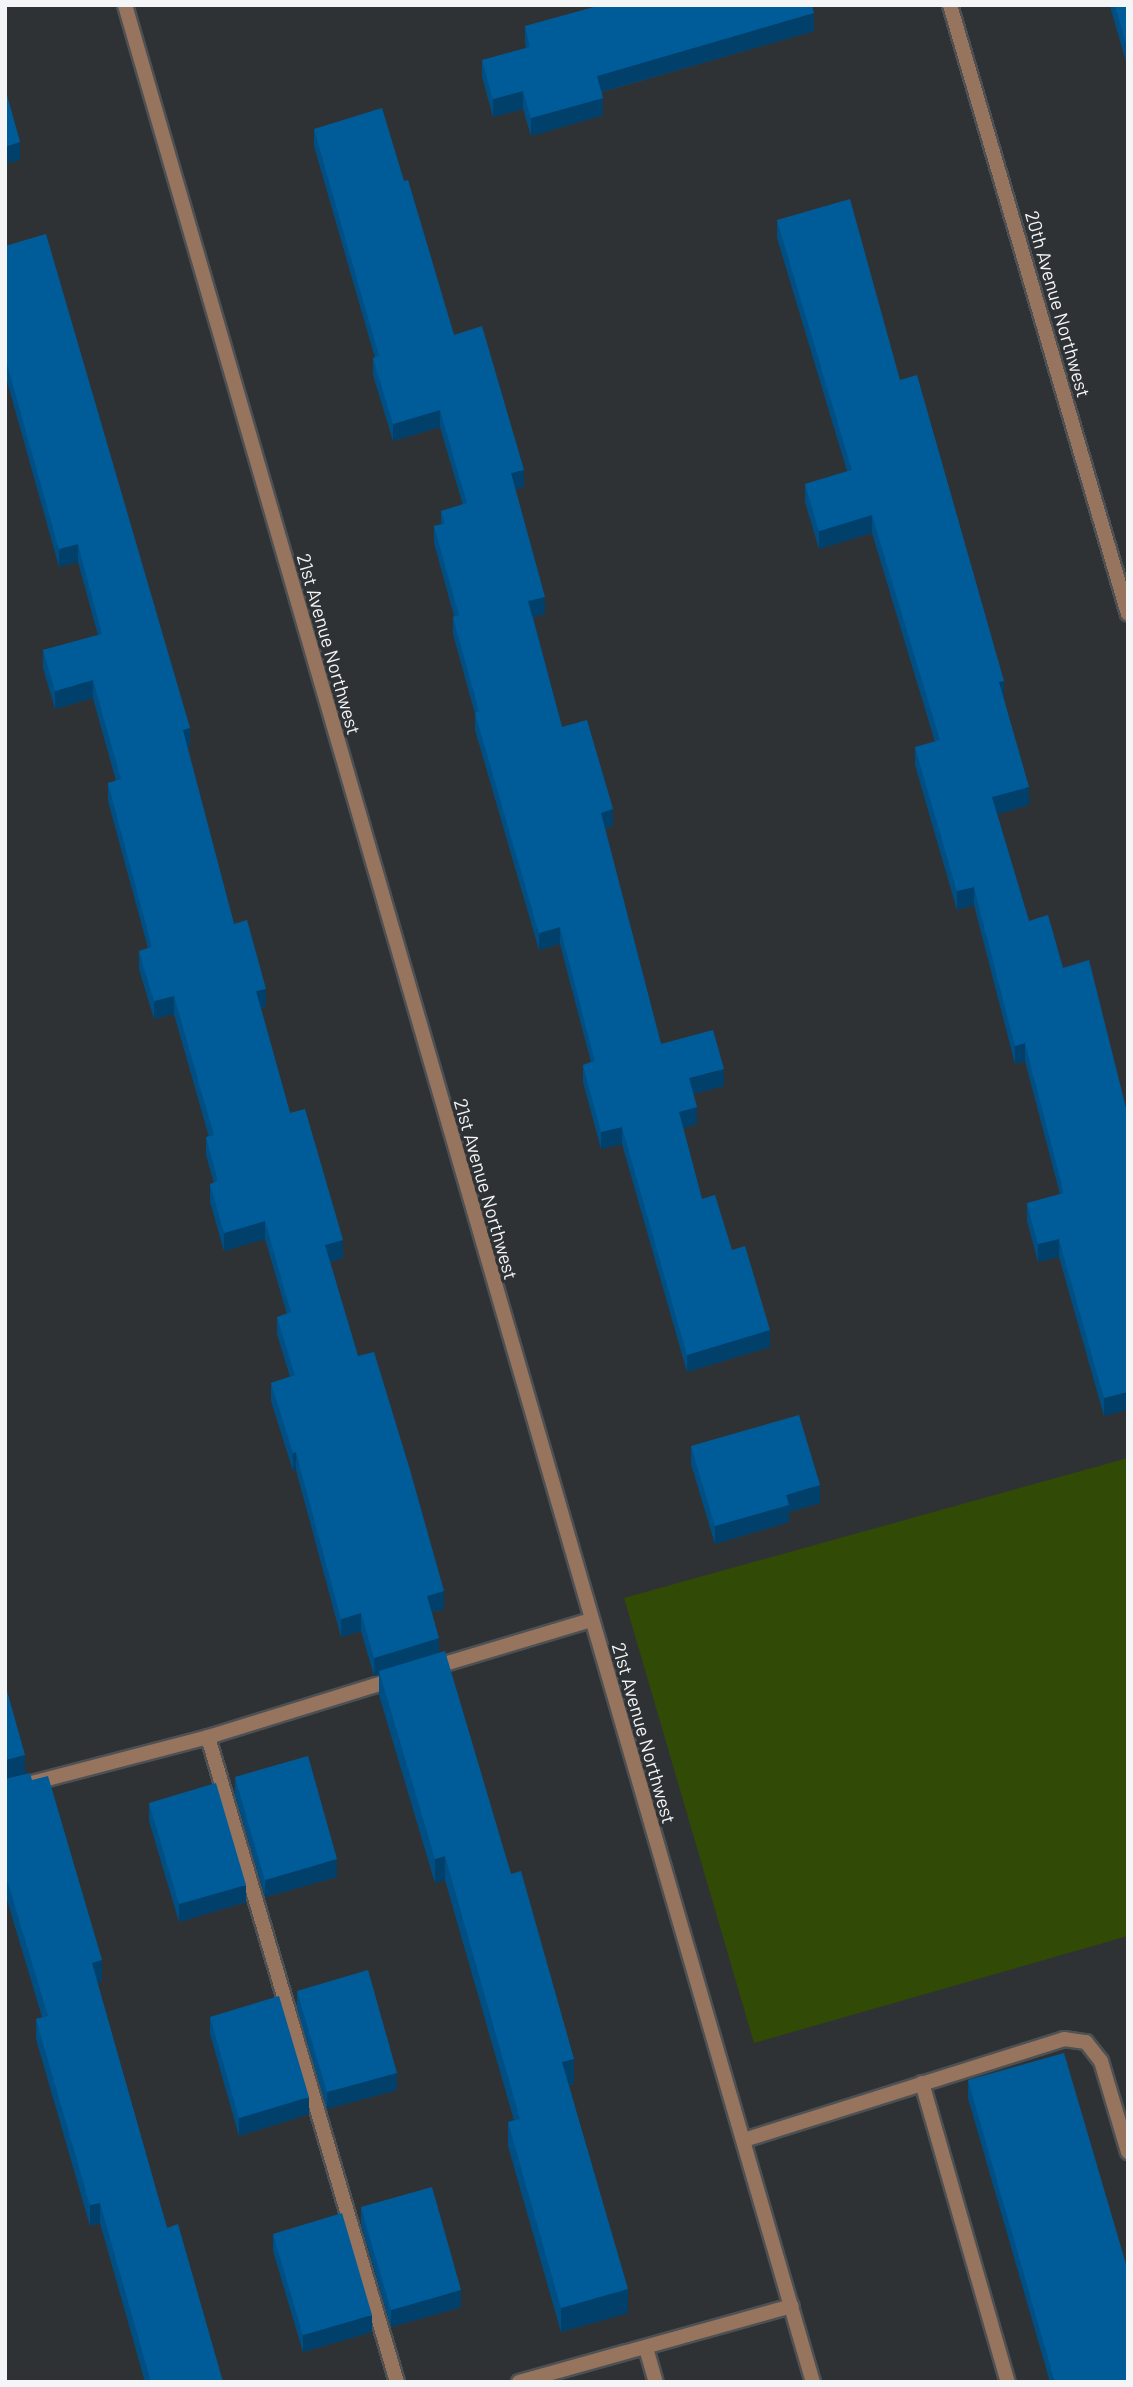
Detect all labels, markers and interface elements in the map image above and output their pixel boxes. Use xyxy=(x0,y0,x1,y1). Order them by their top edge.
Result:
street label: 20th Avenue Northwest xyxy=(1020,208,1096,400)
street label: 21st Avenue Northwest xyxy=(292,551,366,737)
street label: 21st Avenue Northwest xyxy=(449,1096,523,1282)
street label: 21st Avenue Northwest xyxy=(607,1640,681,1826)

